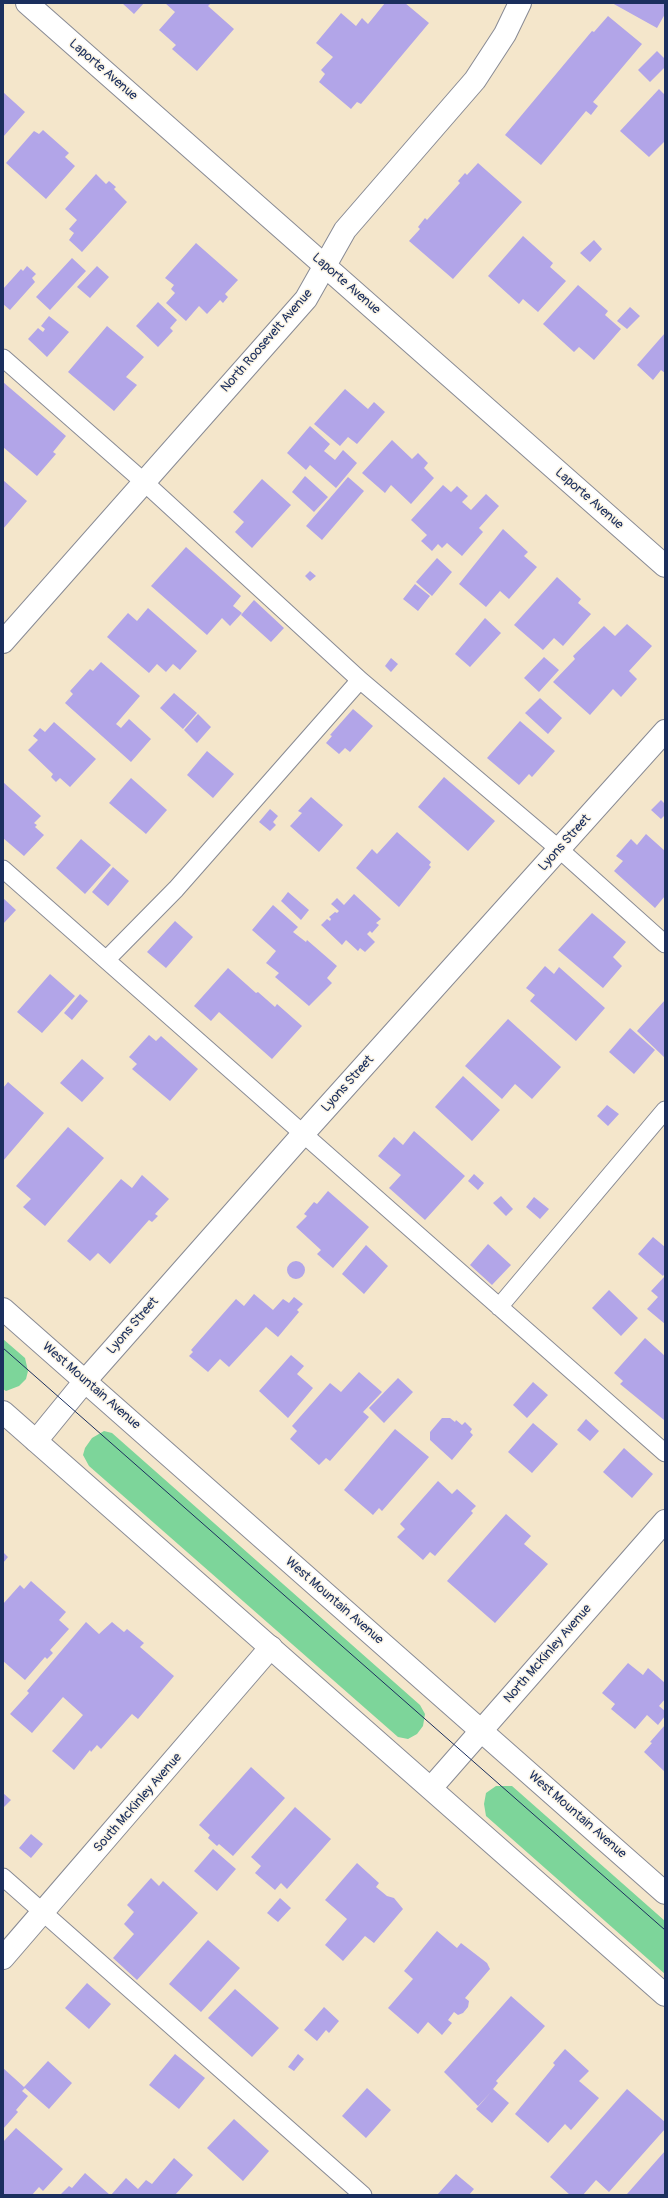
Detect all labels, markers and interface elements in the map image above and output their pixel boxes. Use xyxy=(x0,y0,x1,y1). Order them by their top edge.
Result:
street label: Laporte Avenue xyxy=(66,36,140,104)
street label: Laporte Avenue xyxy=(309,250,383,318)
street label: North Roosevelt Avenue xyxy=(218,286,316,396)
street label: Laporte Avenue xyxy=(552,465,626,533)
street label: Lyons Street xyxy=(536,812,594,874)
street label: Lyons Street xyxy=(319,1053,377,1115)
street label: Lyons Street xyxy=(104,1294,162,1358)
street label: West Mountain Avenue xyxy=(39,1339,143,1433)
street label: West Mountain Avenue xyxy=(282,1554,386,1648)
street label: North McKinley Avenue xyxy=(501,1601,595,1707)
street label: South McKinley Avenue xyxy=(91,1750,185,1856)
street label: West Mountain Avenue xyxy=(525,1768,629,1862)

